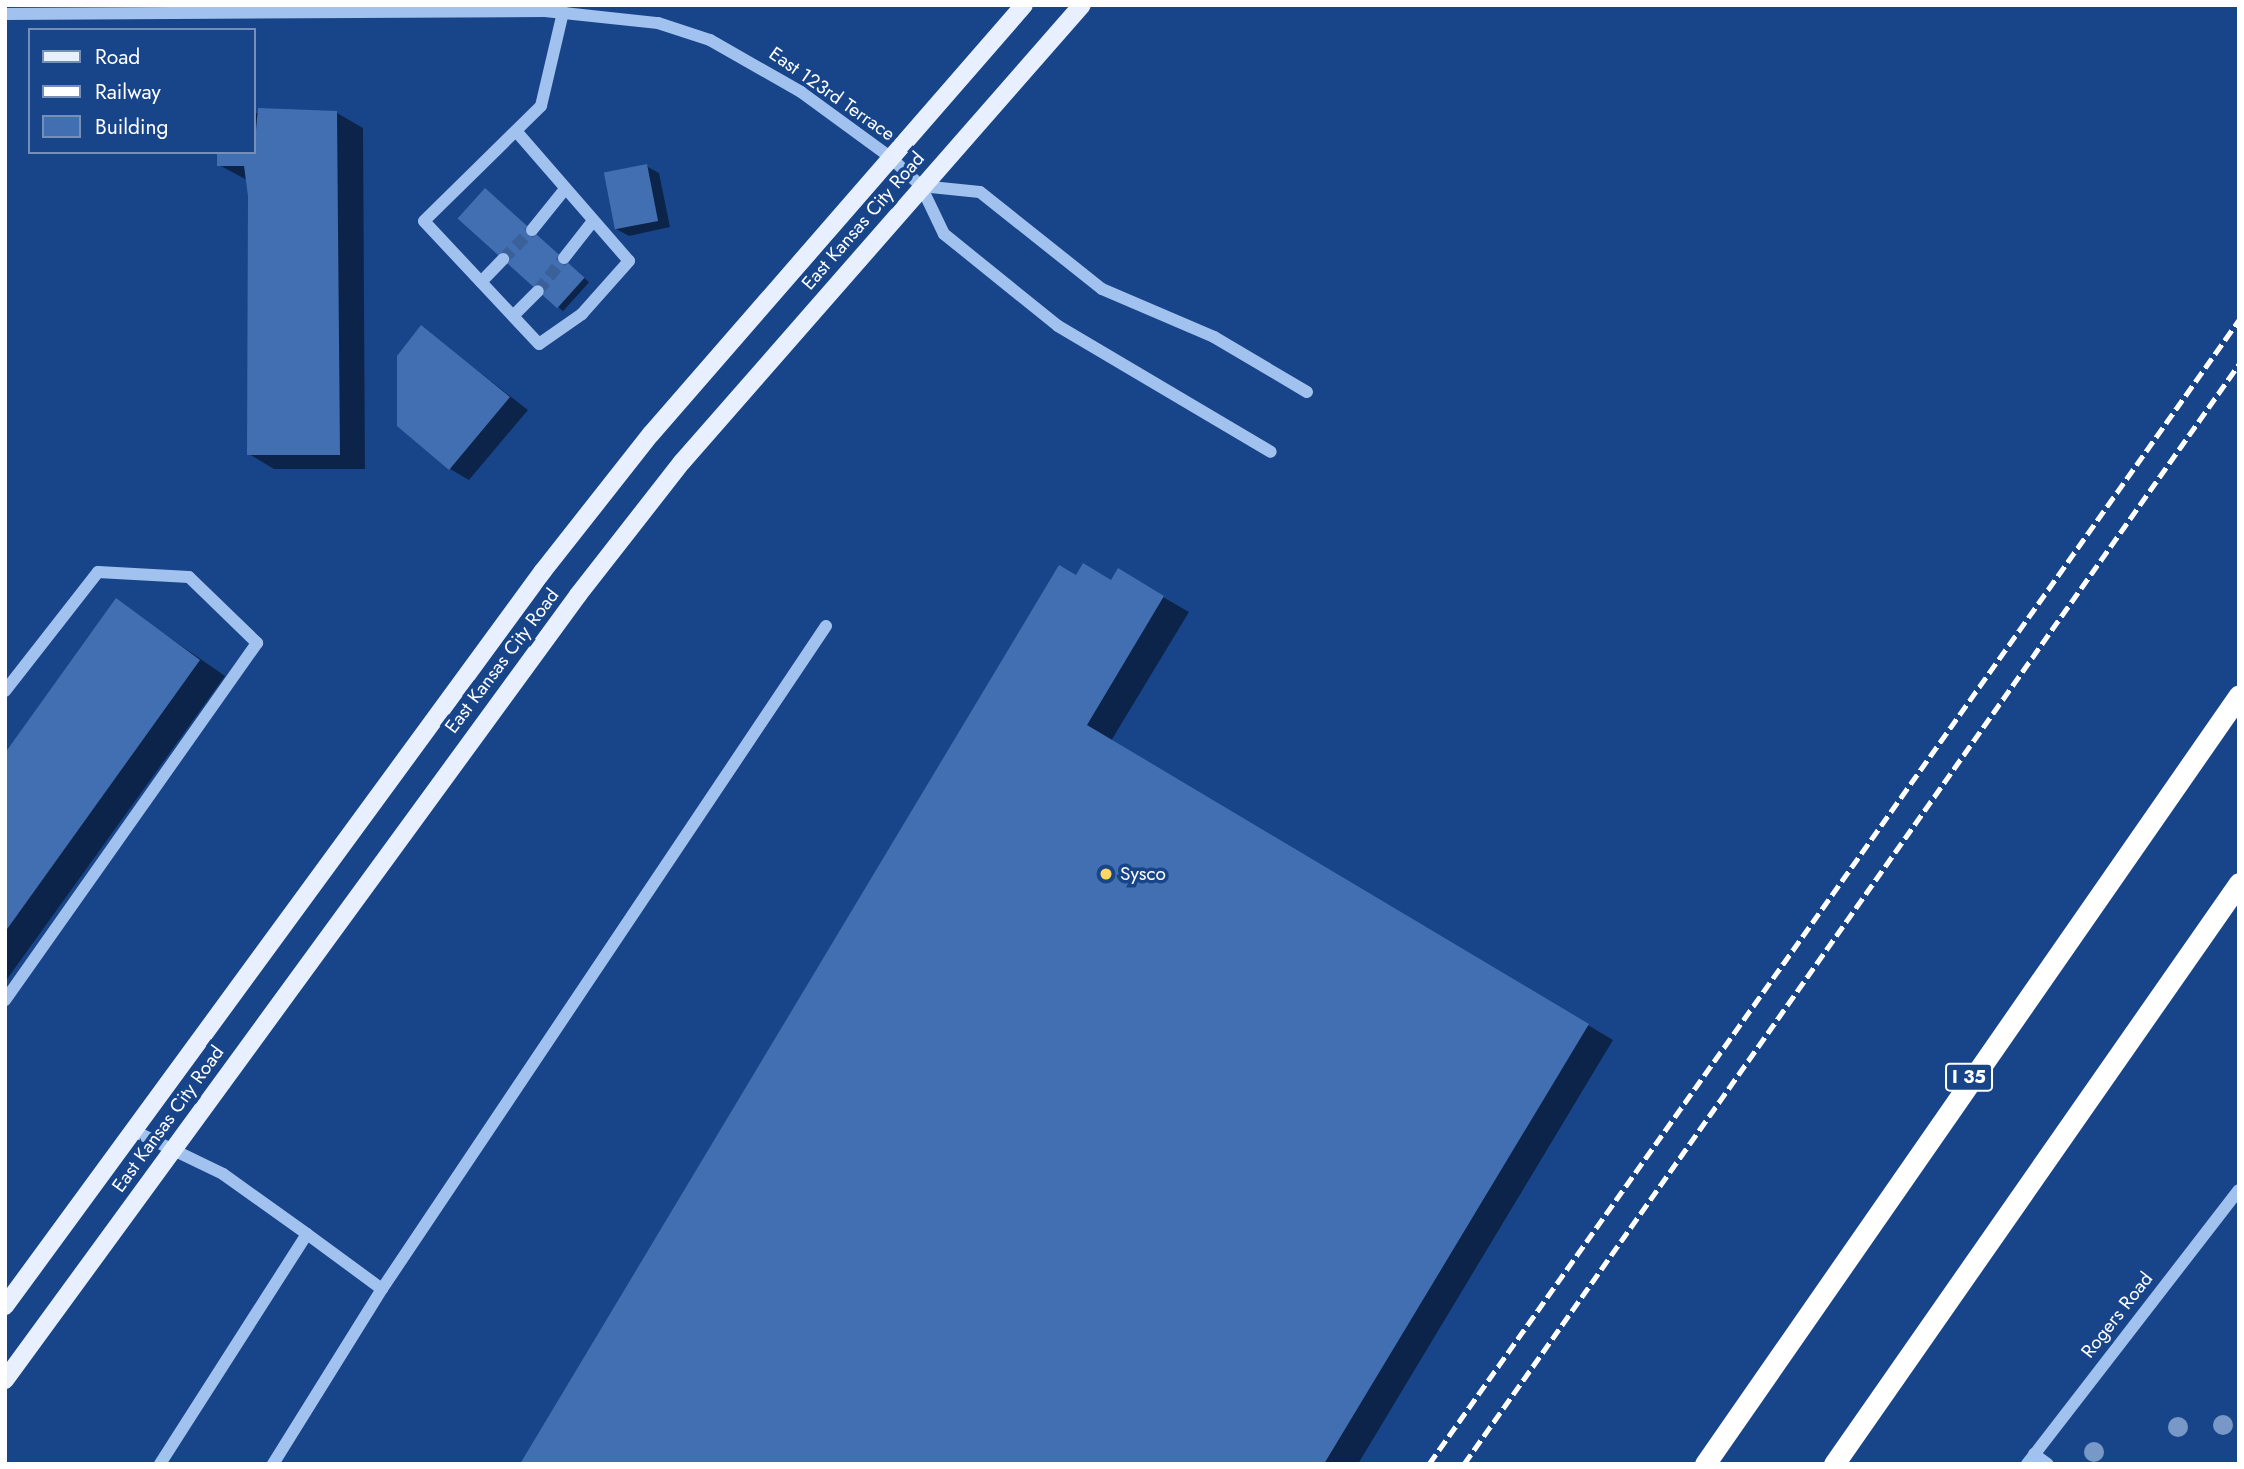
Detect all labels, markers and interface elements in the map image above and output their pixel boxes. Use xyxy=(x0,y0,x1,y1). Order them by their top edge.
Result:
legend xyxy=(28,28,256,154)
text: Road xyxy=(95,42,140,72)
street label: East 123rd Terrace xyxy=(765,42,899,146)
text: Railway xyxy=(95,77,161,107)
text: Building xyxy=(95,112,168,142)
street label: East Kansas City Road xyxy=(797,147,929,295)
street label: East Kansas City Road xyxy=(440,584,564,738)
place label: Sysco xyxy=(1120,863,1166,885)
marker: Sysco xyxy=(1098,866,1114,882)
street label: East Kansas City Road xyxy=(107,1041,229,1197)
road number: I 35 xyxy=(1944,1062,1994,1092)
street label: Rogers Road xyxy=(2076,1268,2158,1362)

